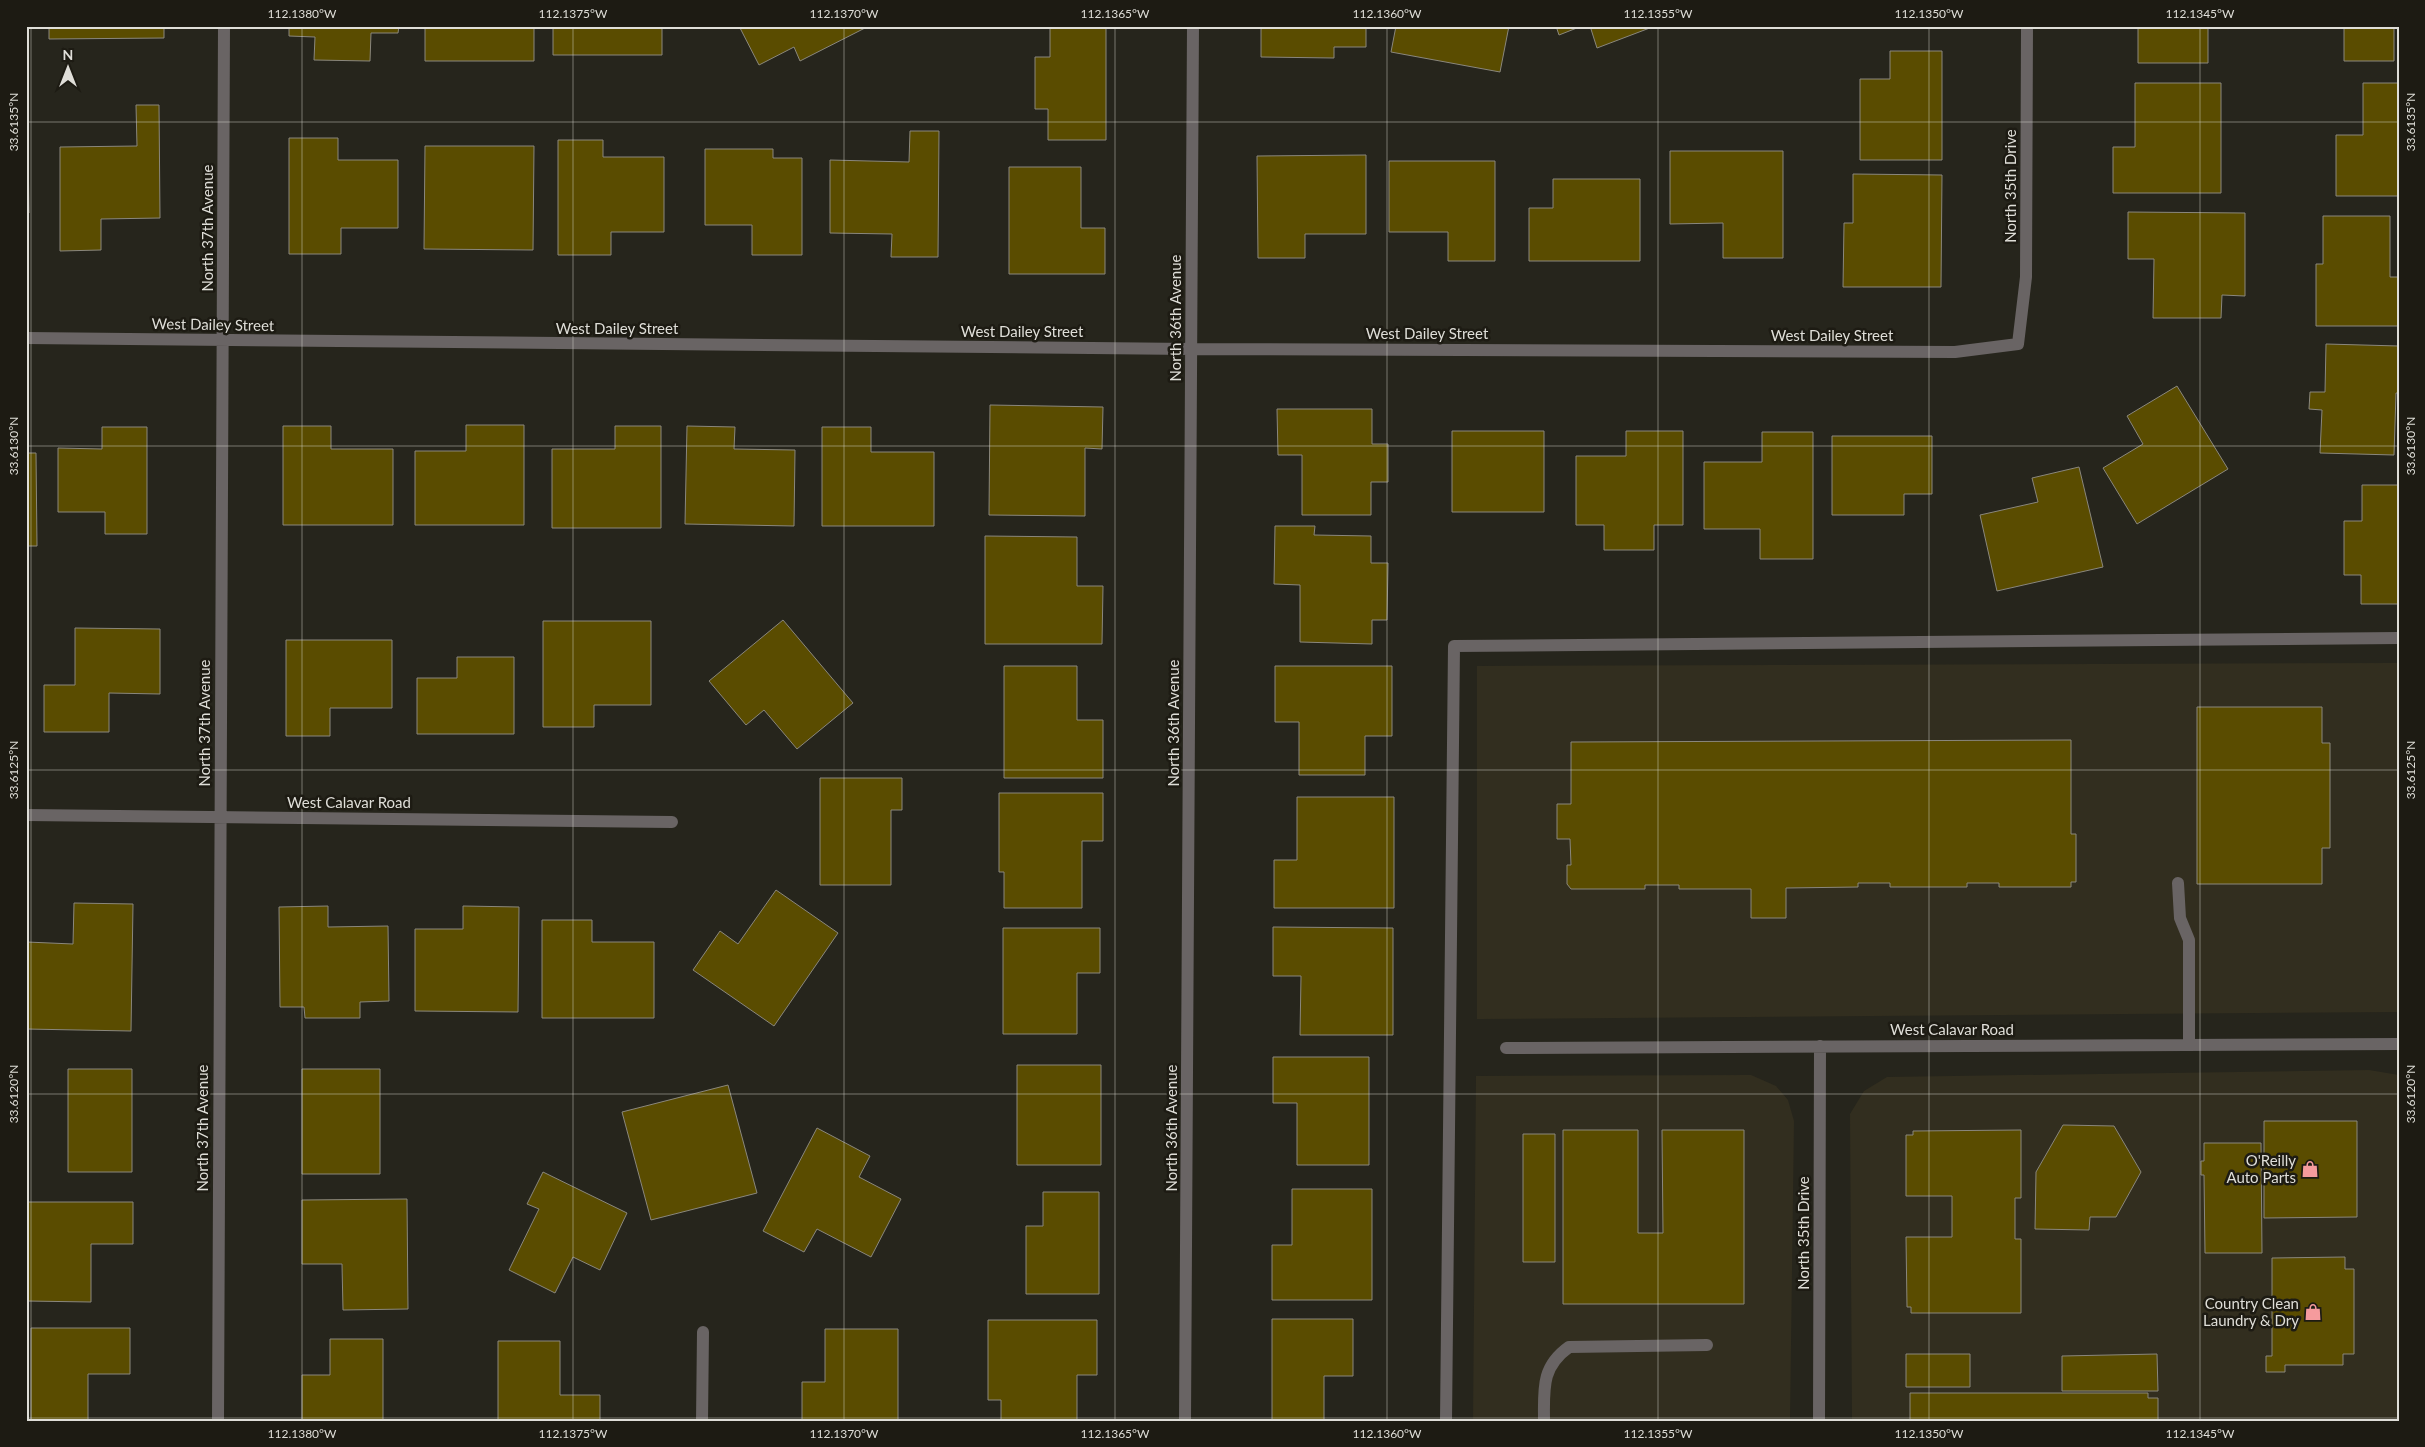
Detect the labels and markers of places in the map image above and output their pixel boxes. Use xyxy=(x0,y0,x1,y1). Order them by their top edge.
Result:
place label: O'Reilly Auto Parts xyxy=(2226,1151,2296,1186)
shop icon: O'Reilly Auto Parts xyxy=(2300,1159,2320,1179)
place label: Country Clean Laundry & Dry xyxy=(2203,1294,2299,1329)
shop icon: Country Clean Laundry & Dry xyxy=(2303,1302,2323,1322)

